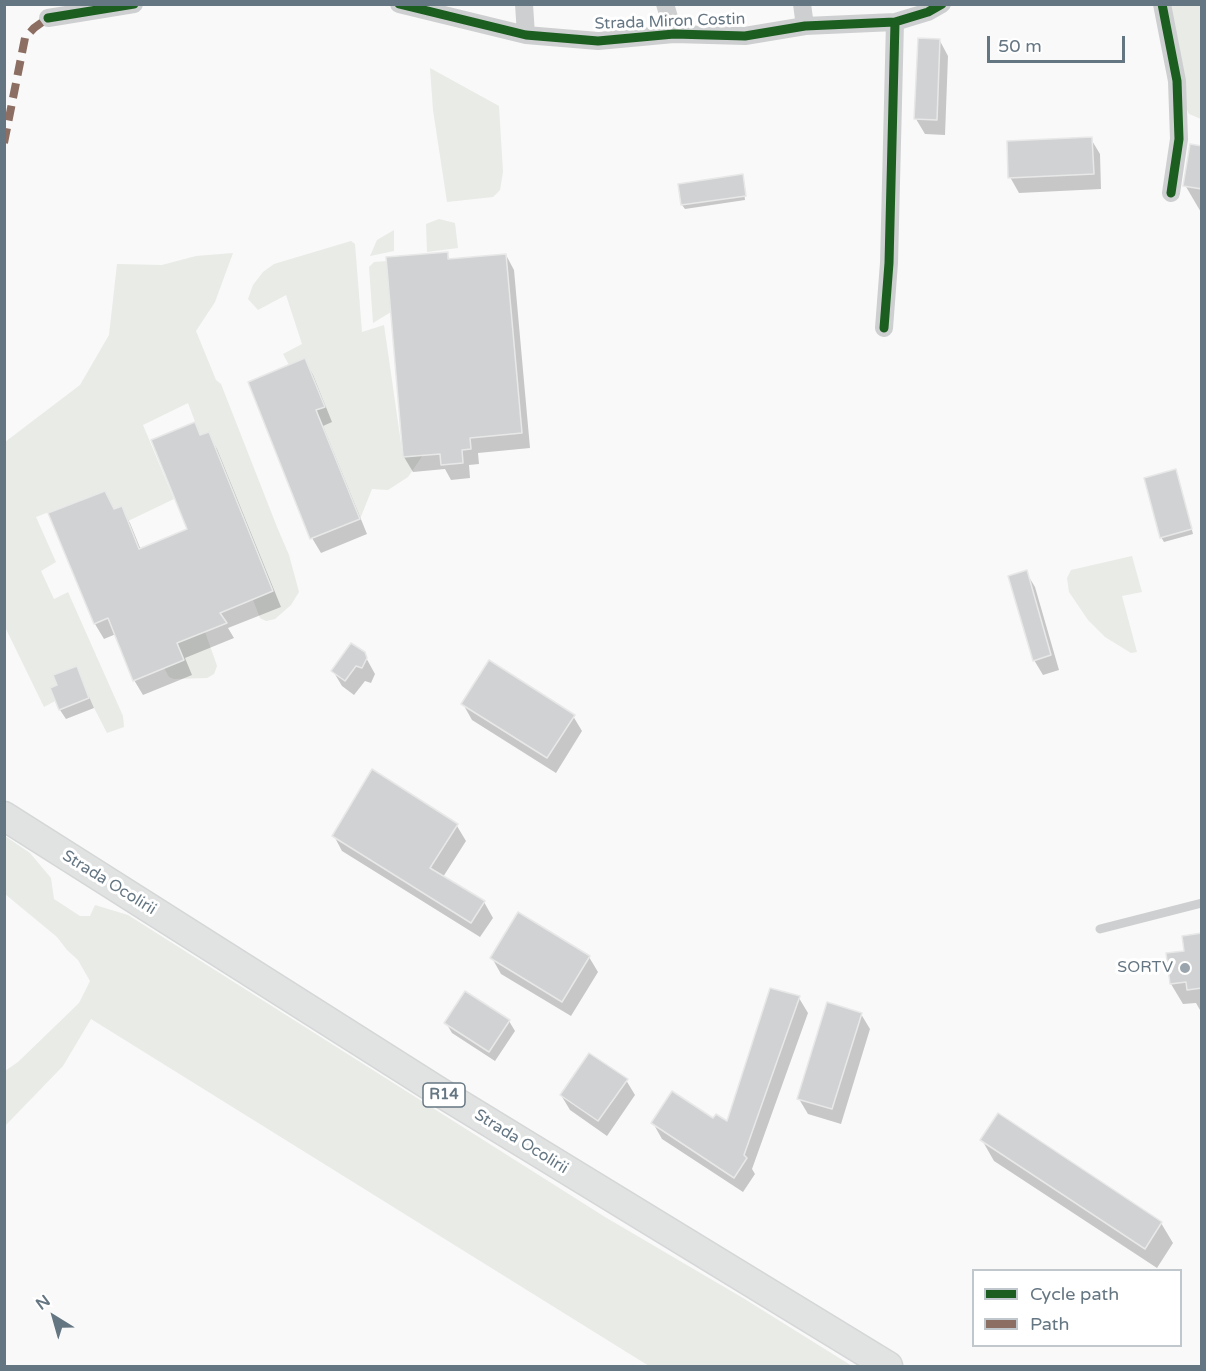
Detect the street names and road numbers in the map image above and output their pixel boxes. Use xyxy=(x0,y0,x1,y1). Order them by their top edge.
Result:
street label: Strada Miron Costin xyxy=(594,10,746,34)
street label: Strada Ocolirii xyxy=(59,847,159,919)
road number: R14 xyxy=(423,1083,465,1107)
street label: Strada Ocolirii xyxy=(471,1106,571,1178)

